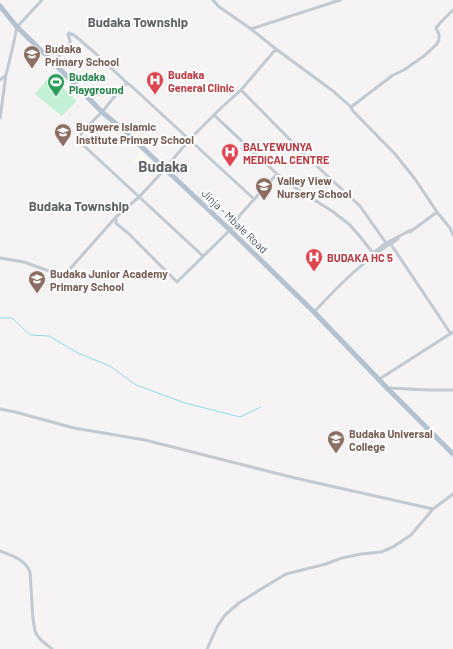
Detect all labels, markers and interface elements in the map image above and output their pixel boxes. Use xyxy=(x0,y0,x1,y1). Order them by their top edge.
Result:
district label: Budaka Township xyxy=(88,14,188,30)
place label: Budaka Primary School xyxy=(45,42,119,68)
school or university icon: Budaka Primary School xyxy=(22,44,42,69)
place label: Budaka General Clinic xyxy=(168,68,235,94)
place label: Budaka Playground xyxy=(69,70,124,96)
hospital icon: Budaka General Clinic xyxy=(145,70,165,95)
sports icon: Budaka Playground xyxy=(46,72,66,97)
place label: Bugwere Islamic Institute Primary School xyxy=(76,120,194,146)
school or university icon: Bugwere Islamic Institute Primary School xyxy=(53,122,73,147)
place label: BALYEWUNYA MEDICAL CENTRE xyxy=(243,140,330,166)
hospital icon: BALYEWUNYA MEDICAL CENTRE xyxy=(220,142,240,167)
district label: Budaka xyxy=(138,157,188,175)
place label: Valley View Nursery School xyxy=(277,174,352,200)
school or university icon: Valley View Nursery School xyxy=(254,176,274,201)
street label: Jinja - Mbale Road xyxy=(199,186,271,256)
district label: Budaka Township xyxy=(29,198,129,214)
hospital icon: BUDAKA HC 5 xyxy=(304,247,324,272)
place label: BUDAKA HC 5 xyxy=(327,251,393,264)
place label: Budaka Junior Academy Primary School xyxy=(50,267,168,293)
school or university icon: Budaka Junior Academy Primary School xyxy=(27,269,47,294)
place label: Budaka Universal College xyxy=(349,427,433,453)
school or university icon: Budaka Universal College xyxy=(326,429,346,454)

